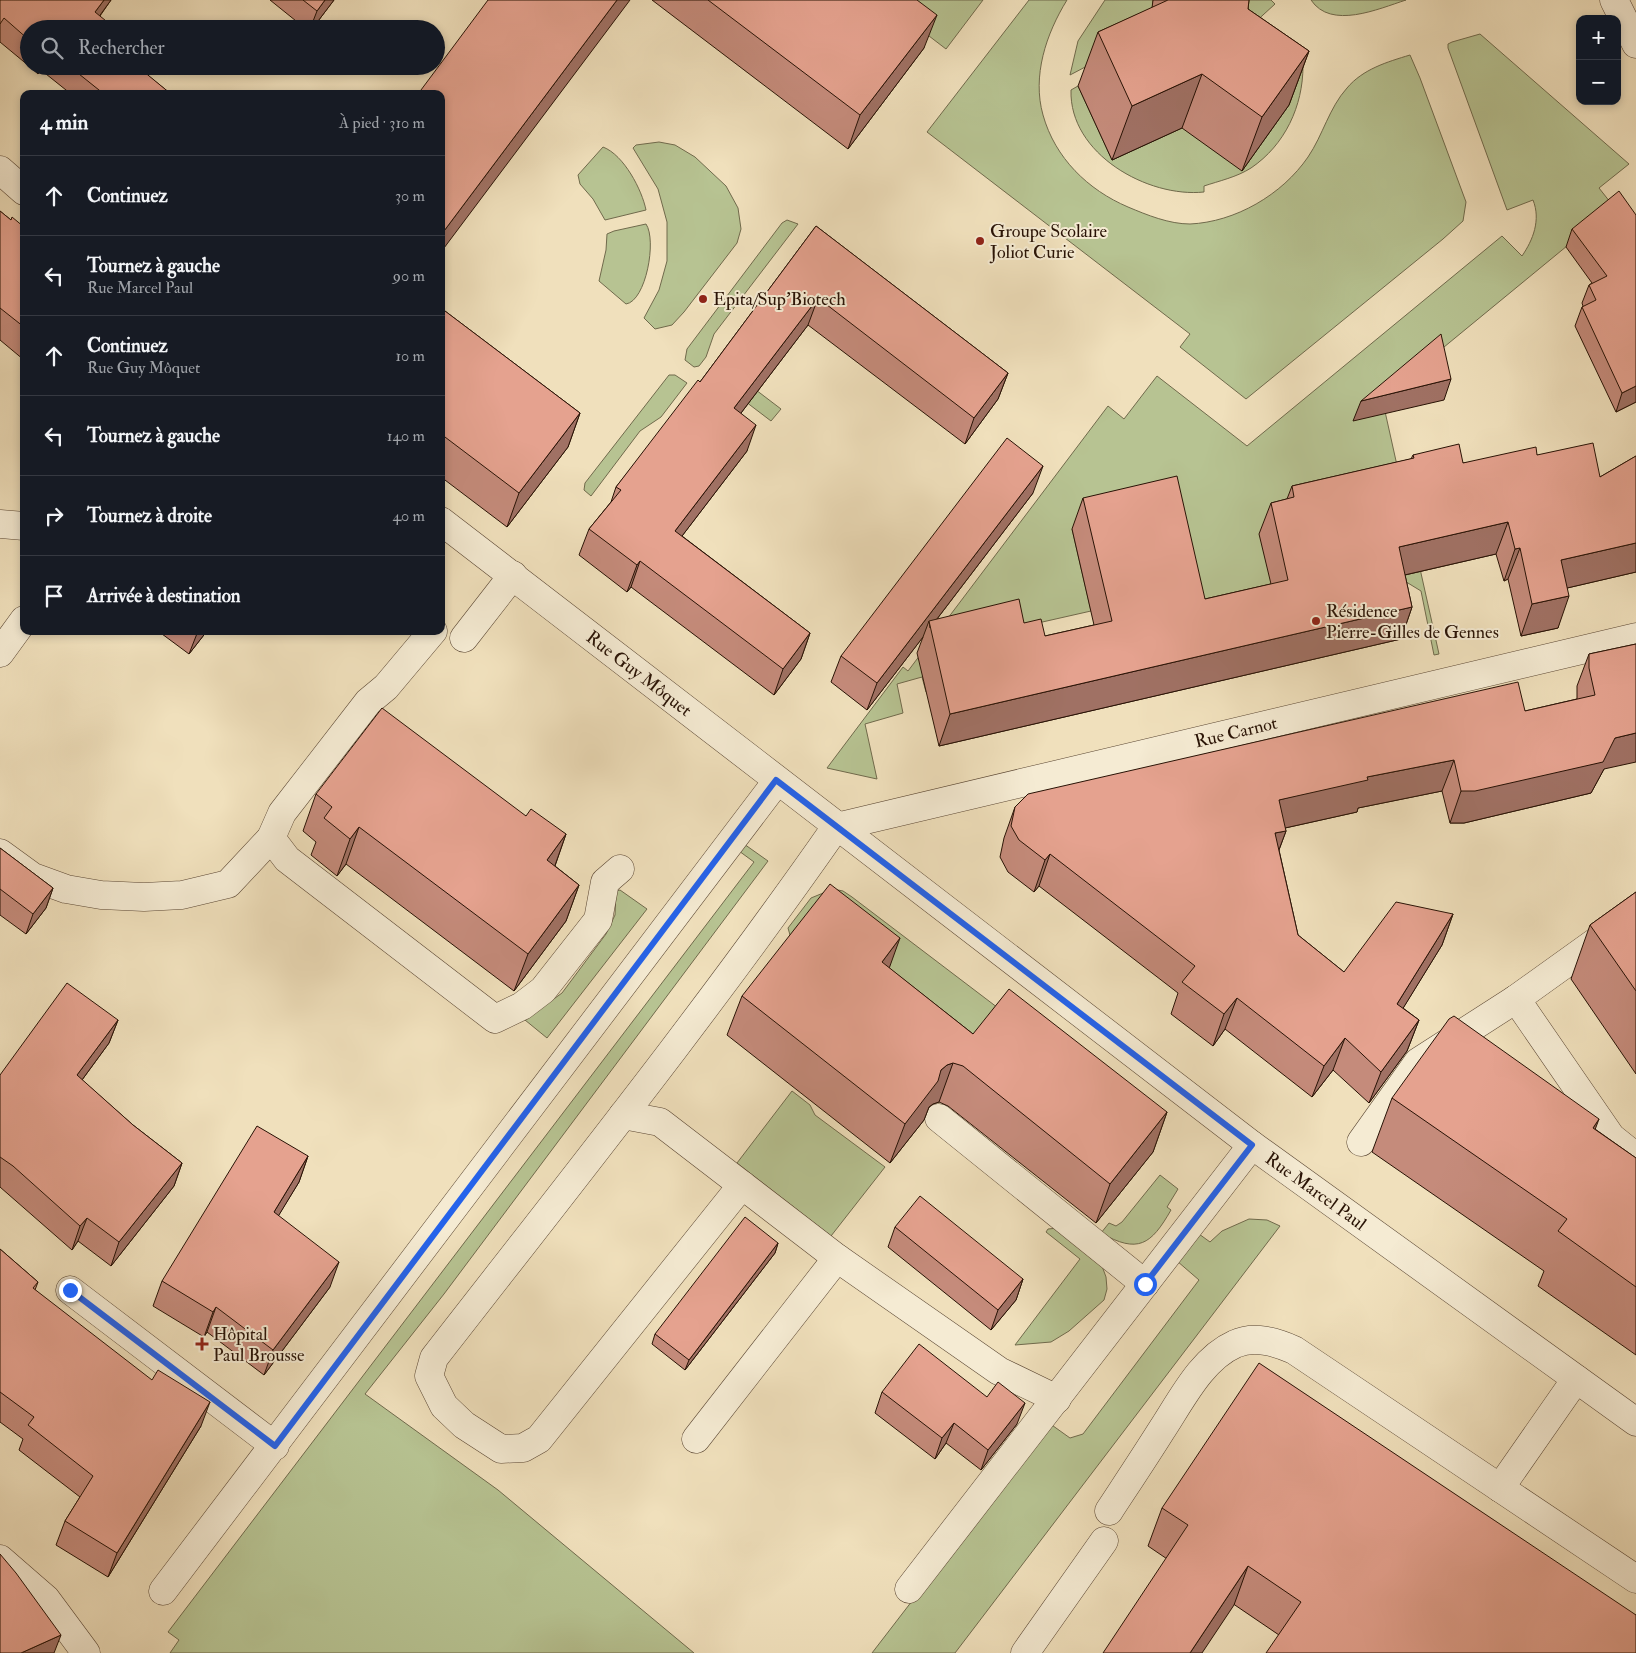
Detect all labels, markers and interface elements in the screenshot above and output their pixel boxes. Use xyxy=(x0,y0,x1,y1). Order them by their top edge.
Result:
map controls xyxy=(1576,15,1621,105)
button: + xyxy=(1576,15,1621,60)
search box xyxy=(20,20,445,75)
icon: search xyxy=(38,34,66,62)
text: Rechercher xyxy=(78,36,165,60)
button: − xyxy=(1576,60,1621,105)
text: 4 min xyxy=(40,109,88,136)
text: À pied · 310 m xyxy=(339,113,425,133)
icon: ahead xyxy=(40,182,68,210)
text: Continuez xyxy=(87,184,168,208)
text: 30 m xyxy=(395,186,425,206)
place label: Groupe Scolaire Joliot Curie xyxy=(989,220,1107,264)
marker: Groupe Scolaire Joliot Curie xyxy=(974,235,986,247)
text: Tournez à gauche xyxy=(87,254,220,278)
icon: left xyxy=(40,262,68,290)
text: 90 m xyxy=(393,266,425,286)
text: Rue Marcel Paul xyxy=(87,278,193,298)
place label: Epita/Sup'Biotech xyxy=(713,288,846,311)
marker: Epita/Sup'Biotech xyxy=(697,293,709,305)
text: Continuez xyxy=(87,334,168,358)
icon: ahead xyxy=(40,342,68,370)
text: 10 m xyxy=(395,346,425,366)
text: Rue Guy Môquet xyxy=(87,358,200,378)
icon: left xyxy=(40,422,68,450)
text: Tournez à gauche xyxy=(87,424,220,448)
text: 140 m xyxy=(387,426,425,446)
icon: right xyxy=(40,502,68,530)
text: Tournez à droite xyxy=(87,504,212,528)
text: 40 m xyxy=(392,506,425,526)
icon: arrive xyxy=(40,582,68,610)
text: Arrivée à destination xyxy=(87,584,241,608)
place label: Résidence Pierre-Gilles de Gennes xyxy=(1326,600,1499,644)
marker: Résidence Pierre-Gilles de Gennes xyxy=(1310,615,1322,627)
street label: Rue Guy Môquet xyxy=(581,626,696,722)
street label: Rue Carnot xyxy=(1192,712,1280,753)
street label: Rue Marcel Paul xyxy=(1260,1147,1371,1236)
route start xyxy=(1134,1273,1157,1296)
route end xyxy=(59,1279,82,1302)
place label: Hôpital Paul Brousse xyxy=(213,1323,305,1367)
marker: Hôpital Paul Brousse xyxy=(195,1337,209,1351)

